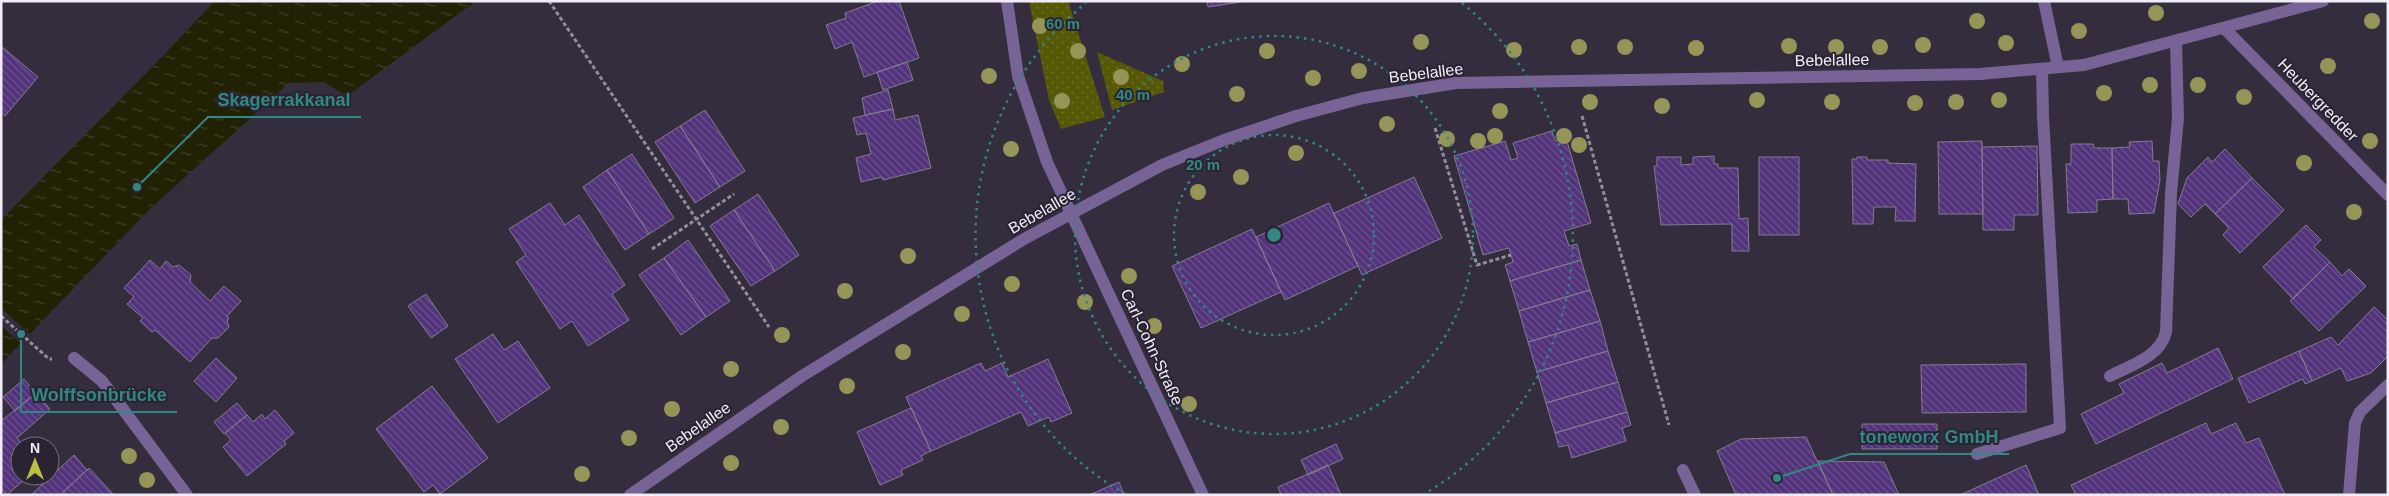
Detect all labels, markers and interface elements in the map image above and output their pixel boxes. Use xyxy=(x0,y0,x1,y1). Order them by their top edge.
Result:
text: 60 m xyxy=(1046,15,1080,32)
street label: Bebelallee xyxy=(1794,51,1870,69)
street label: Heubergredder xyxy=(2275,55,2362,145)
street label: Bebelallee xyxy=(1388,60,1464,86)
callout: Skagerrakkanal xyxy=(208,84,361,117)
text: 40 m xyxy=(1116,86,1150,103)
text: Skagerrakkanal xyxy=(217,90,351,110)
text: 20 m xyxy=(1186,156,1220,173)
street label: Bebelallee xyxy=(1005,185,1079,237)
centre of rings xyxy=(1265,226,1283,244)
street label: Carl-Cohn-Straße xyxy=(1118,286,1186,408)
callout: Wolffsonbrücke xyxy=(21,379,177,412)
text: Wolffsonbrücke xyxy=(31,385,167,405)
street label: Bebelallee xyxy=(663,399,734,455)
callout: toneworx GmbH xyxy=(1850,421,2009,454)
text: toneworx GmbH xyxy=(1859,427,1999,447)
north arrow xyxy=(10,436,60,486)
text: N xyxy=(30,440,40,456)

